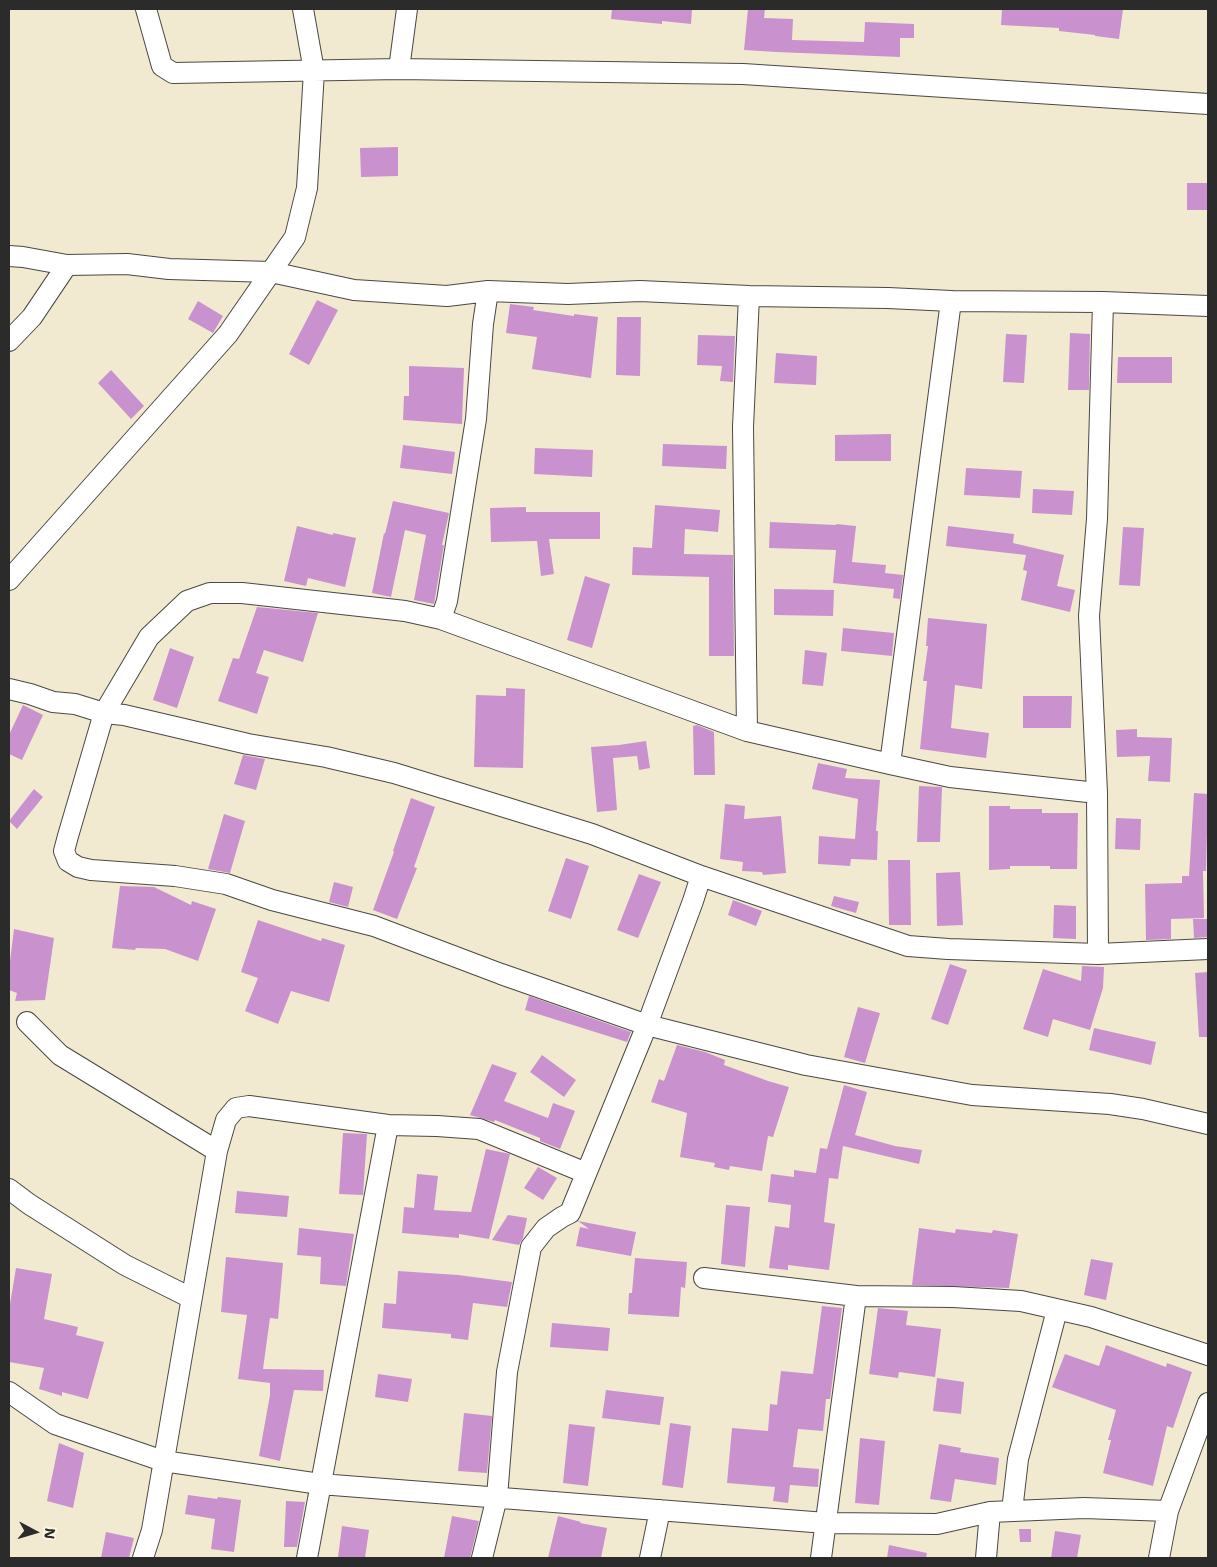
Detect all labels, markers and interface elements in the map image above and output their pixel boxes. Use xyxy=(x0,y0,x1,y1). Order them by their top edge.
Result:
north arrow xyxy=(10,1507,60,1557)
text: N xyxy=(40,1527,59,1540)

